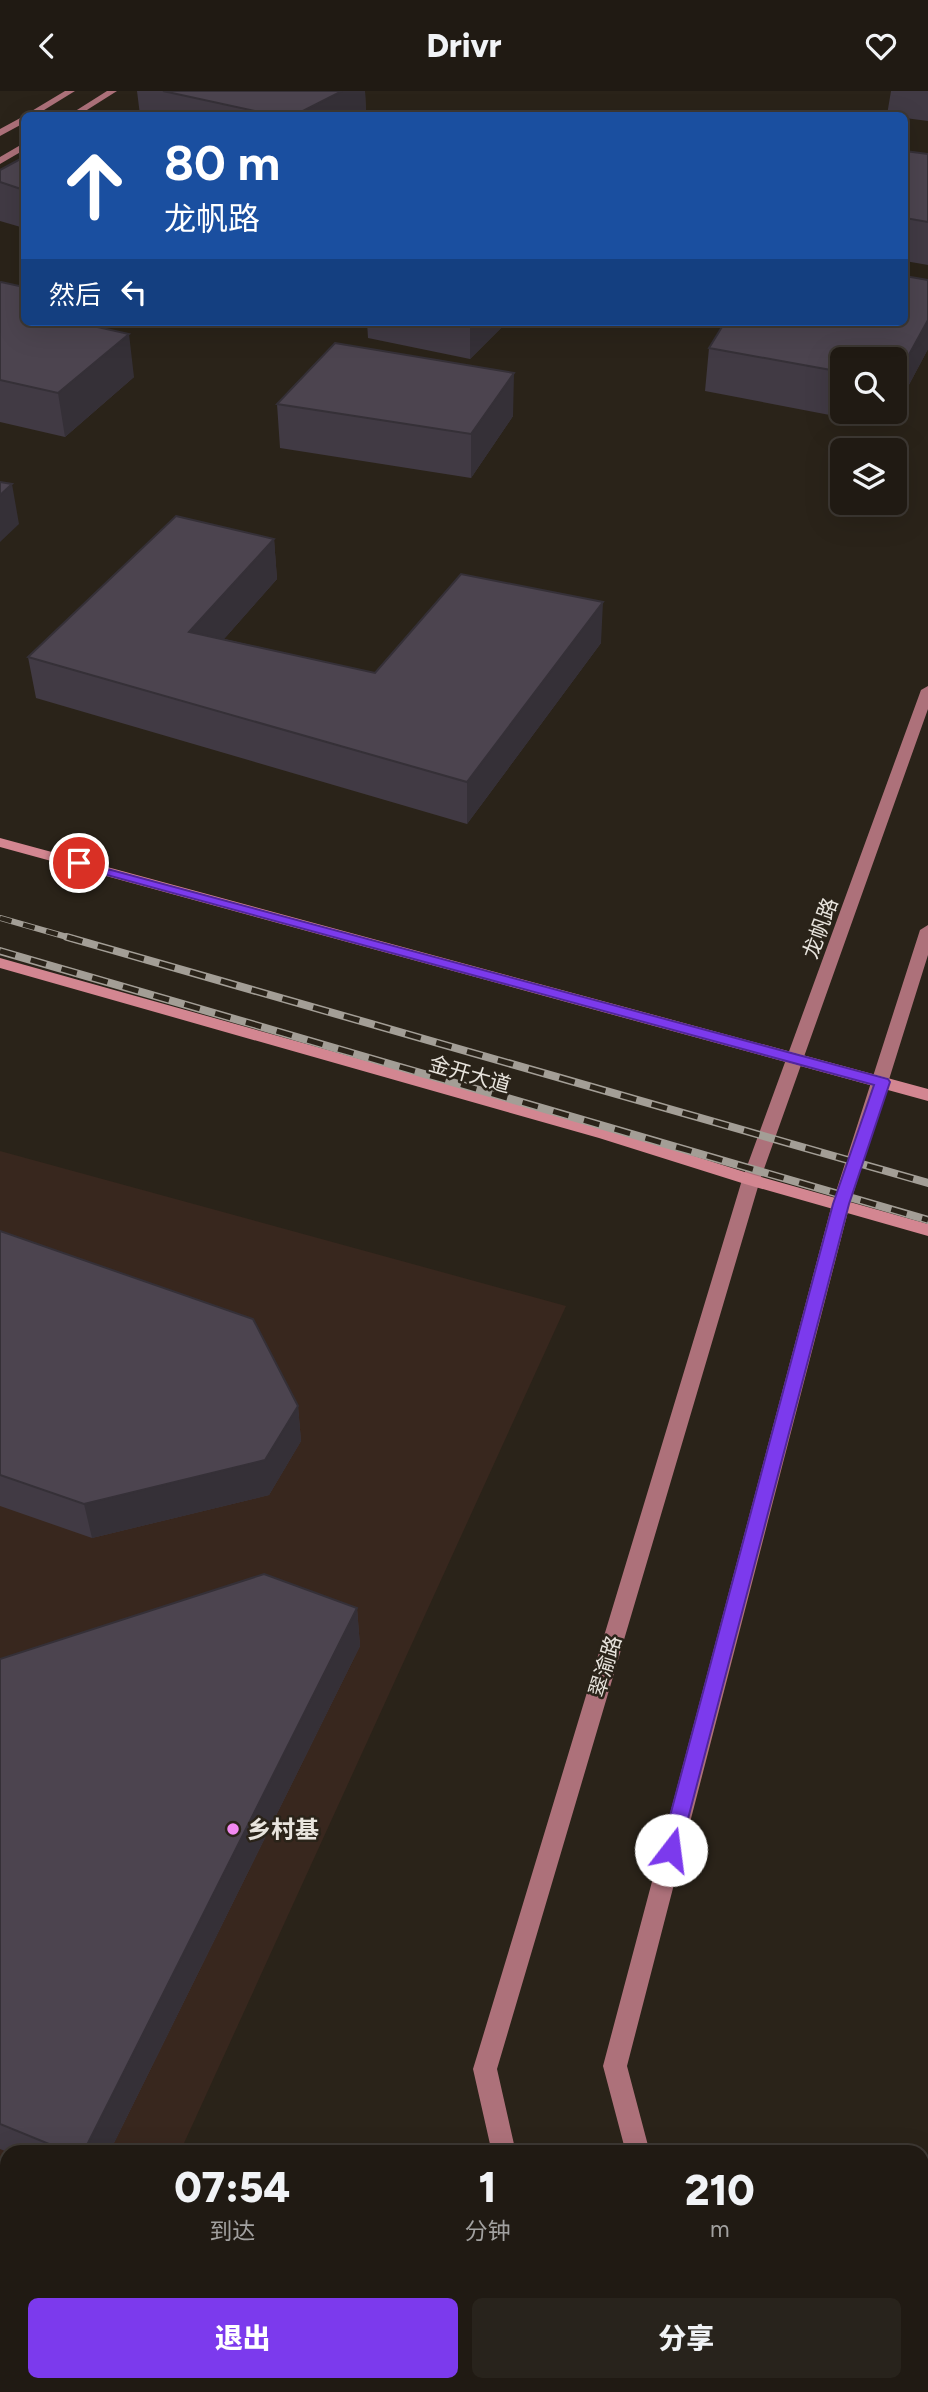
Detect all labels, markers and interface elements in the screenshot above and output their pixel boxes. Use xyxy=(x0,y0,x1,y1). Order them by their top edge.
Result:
icon: back xyxy=(28,27,66,65)
text: Drivr xyxy=(426,27,502,65)
icon: heart xyxy=(862,27,900,65)
text: 80 m xyxy=(164,133,280,192)
icon: ahead xyxy=(49,140,140,231)
text: 龙帆路 xyxy=(164,200,260,238)
icon: left xyxy=(115,273,153,311)
text: 然后 xyxy=(49,279,101,311)
map controls xyxy=(830,347,907,515)
button: search xyxy=(830,347,907,424)
button: layers xyxy=(830,438,907,515)
pin xyxy=(49,833,109,893)
icon: arrive xyxy=(60,844,98,882)
street label: 龙帆路 xyxy=(797,894,843,962)
street label: 金开大道 xyxy=(426,1050,514,1098)
street label: 翠渝路 xyxy=(584,1632,626,1700)
position arrow xyxy=(634,1813,708,1887)
place label: 乡村基 xyxy=(247,1815,319,1844)
marker: 乡村基 xyxy=(225,1821,241,1837)
text: 07:54 xyxy=(174,2162,290,2213)
text: 1 xyxy=(479,2162,496,2213)
text: 210 xyxy=(685,2165,755,2216)
text: m xyxy=(710,2215,730,2243)
text: 到达 xyxy=(209,2217,255,2245)
text: 分钟 xyxy=(465,2217,511,2245)
button: 退出 xyxy=(28,2298,458,2378)
button: 分享 xyxy=(472,2298,901,2378)

